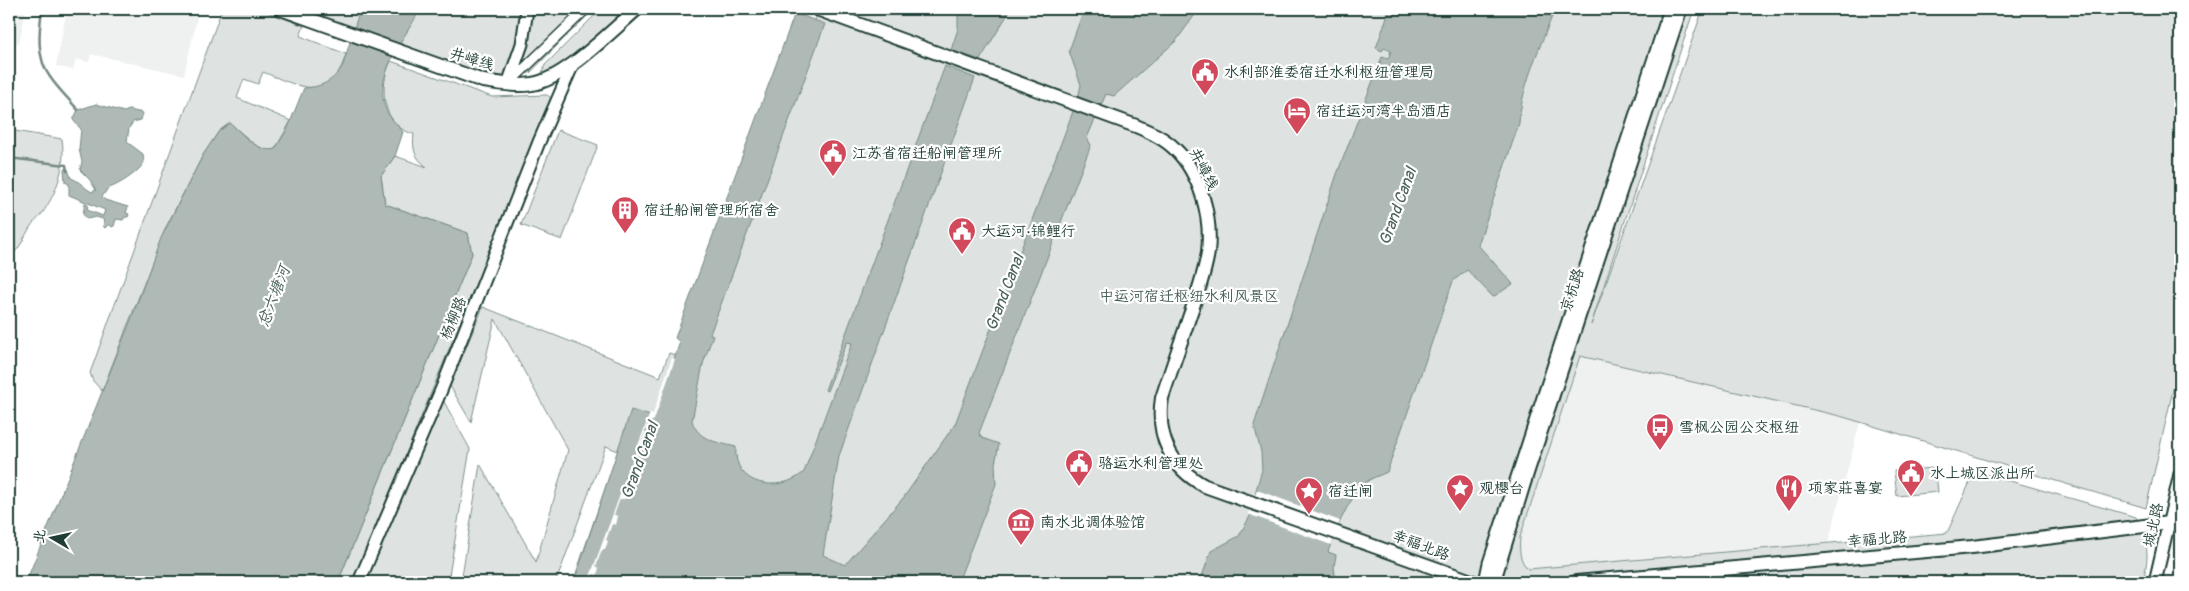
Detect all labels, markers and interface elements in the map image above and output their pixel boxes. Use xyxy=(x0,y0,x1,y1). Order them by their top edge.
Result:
street label: 井嶂线 xyxy=(448,44,496,75)
public building icon: 水利部淮委宿迁水利枢纽管理局 xyxy=(1190,57,1220,96)
place label: 水利部淮委宿迁水利枢纽管理局 xyxy=(1224,63,1434,82)
hotel icon: 宿迁运河湾半岛酒店 xyxy=(1282,96,1312,135)
place label: 宿迁运河湾半岛酒店 xyxy=(1316,102,1451,121)
public building icon: 江苏省宿迁船闸管理所 xyxy=(818,138,848,177)
place label: 江苏省宿迁船闸管理所 xyxy=(852,144,1002,163)
street label: 井嶂线 xyxy=(1185,145,1222,194)
water label: Grand Canal xyxy=(1375,163,1422,248)
building icon: 宿迁船闸管理所宿舍 xyxy=(610,195,640,234)
place label: 宿迁船闸管理所宿舍 xyxy=(644,201,779,220)
public building icon: 大运河·锦鲤行 xyxy=(947,216,977,255)
place label: 大运河·锦鲤行 xyxy=(981,222,1076,241)
water label: Grand Canal xyxy=(981,249,1030,334)
water label: 总六塘河 xyxy=(253,260,296,330)
street label: 京杭路 xyxy=(1556,266,1588,314)
park label: 中运河宿迁枢纽水利风景区 xyxy=(1099,287,1279,306)
street label: 杨柳路 xyxy=(436,294,471,343)
bus stop icon: 雪枫公园公交枢纽 xyxy=(1645,412,1675,451)
water label: Grand Canal xyxy=(617,417,664,502)
place label: 雪枫公园公交枢纽 xyxy=(1679,418,1799,437)
public building icon: 骆运水利管理处 xyxy=(1064,448,1094,487)
place label: 骆运水利管理处 xyxy=(1098,454,1203,473)
public building icon: 水上城区派出所 xyxy=(1896,458,1926,497)
place label: 水上城区派出所 xyxy=(1930,464,2035,483)
place icon: 观樱台 xyxy=(1445,473,1475,512)
restaurant icon: 项家莊喜宴 xyxy=(1774,473,1804,512)
place icon: 宿迁闸 xyxy=(1294,476,1324,515)
place label: 观樱台 xyxy=(1479,479,1524,498)
place label: 项家莊喜宴 xyxy=(1808,479,1883,498)
place label: 宿迁闸 xyxy=(1328,482,1373,501)
street label: 城北路 xyxy=(2139,501,2168,549)
museum icon: 南水北调体验馆 xyxy=(1006,507,1036,546)
place label: 南水北调体验馆 xyxy=(1040,513,1145,532)
north arrow xyxy=(28,514,78,564)
street label: 幸福北路 xyxy=(1389,526,1452,565)
street label: 幸福北路 xyxy=(1846,527,1908,552)
text: 北 xyxy=(30,528,49,544)

